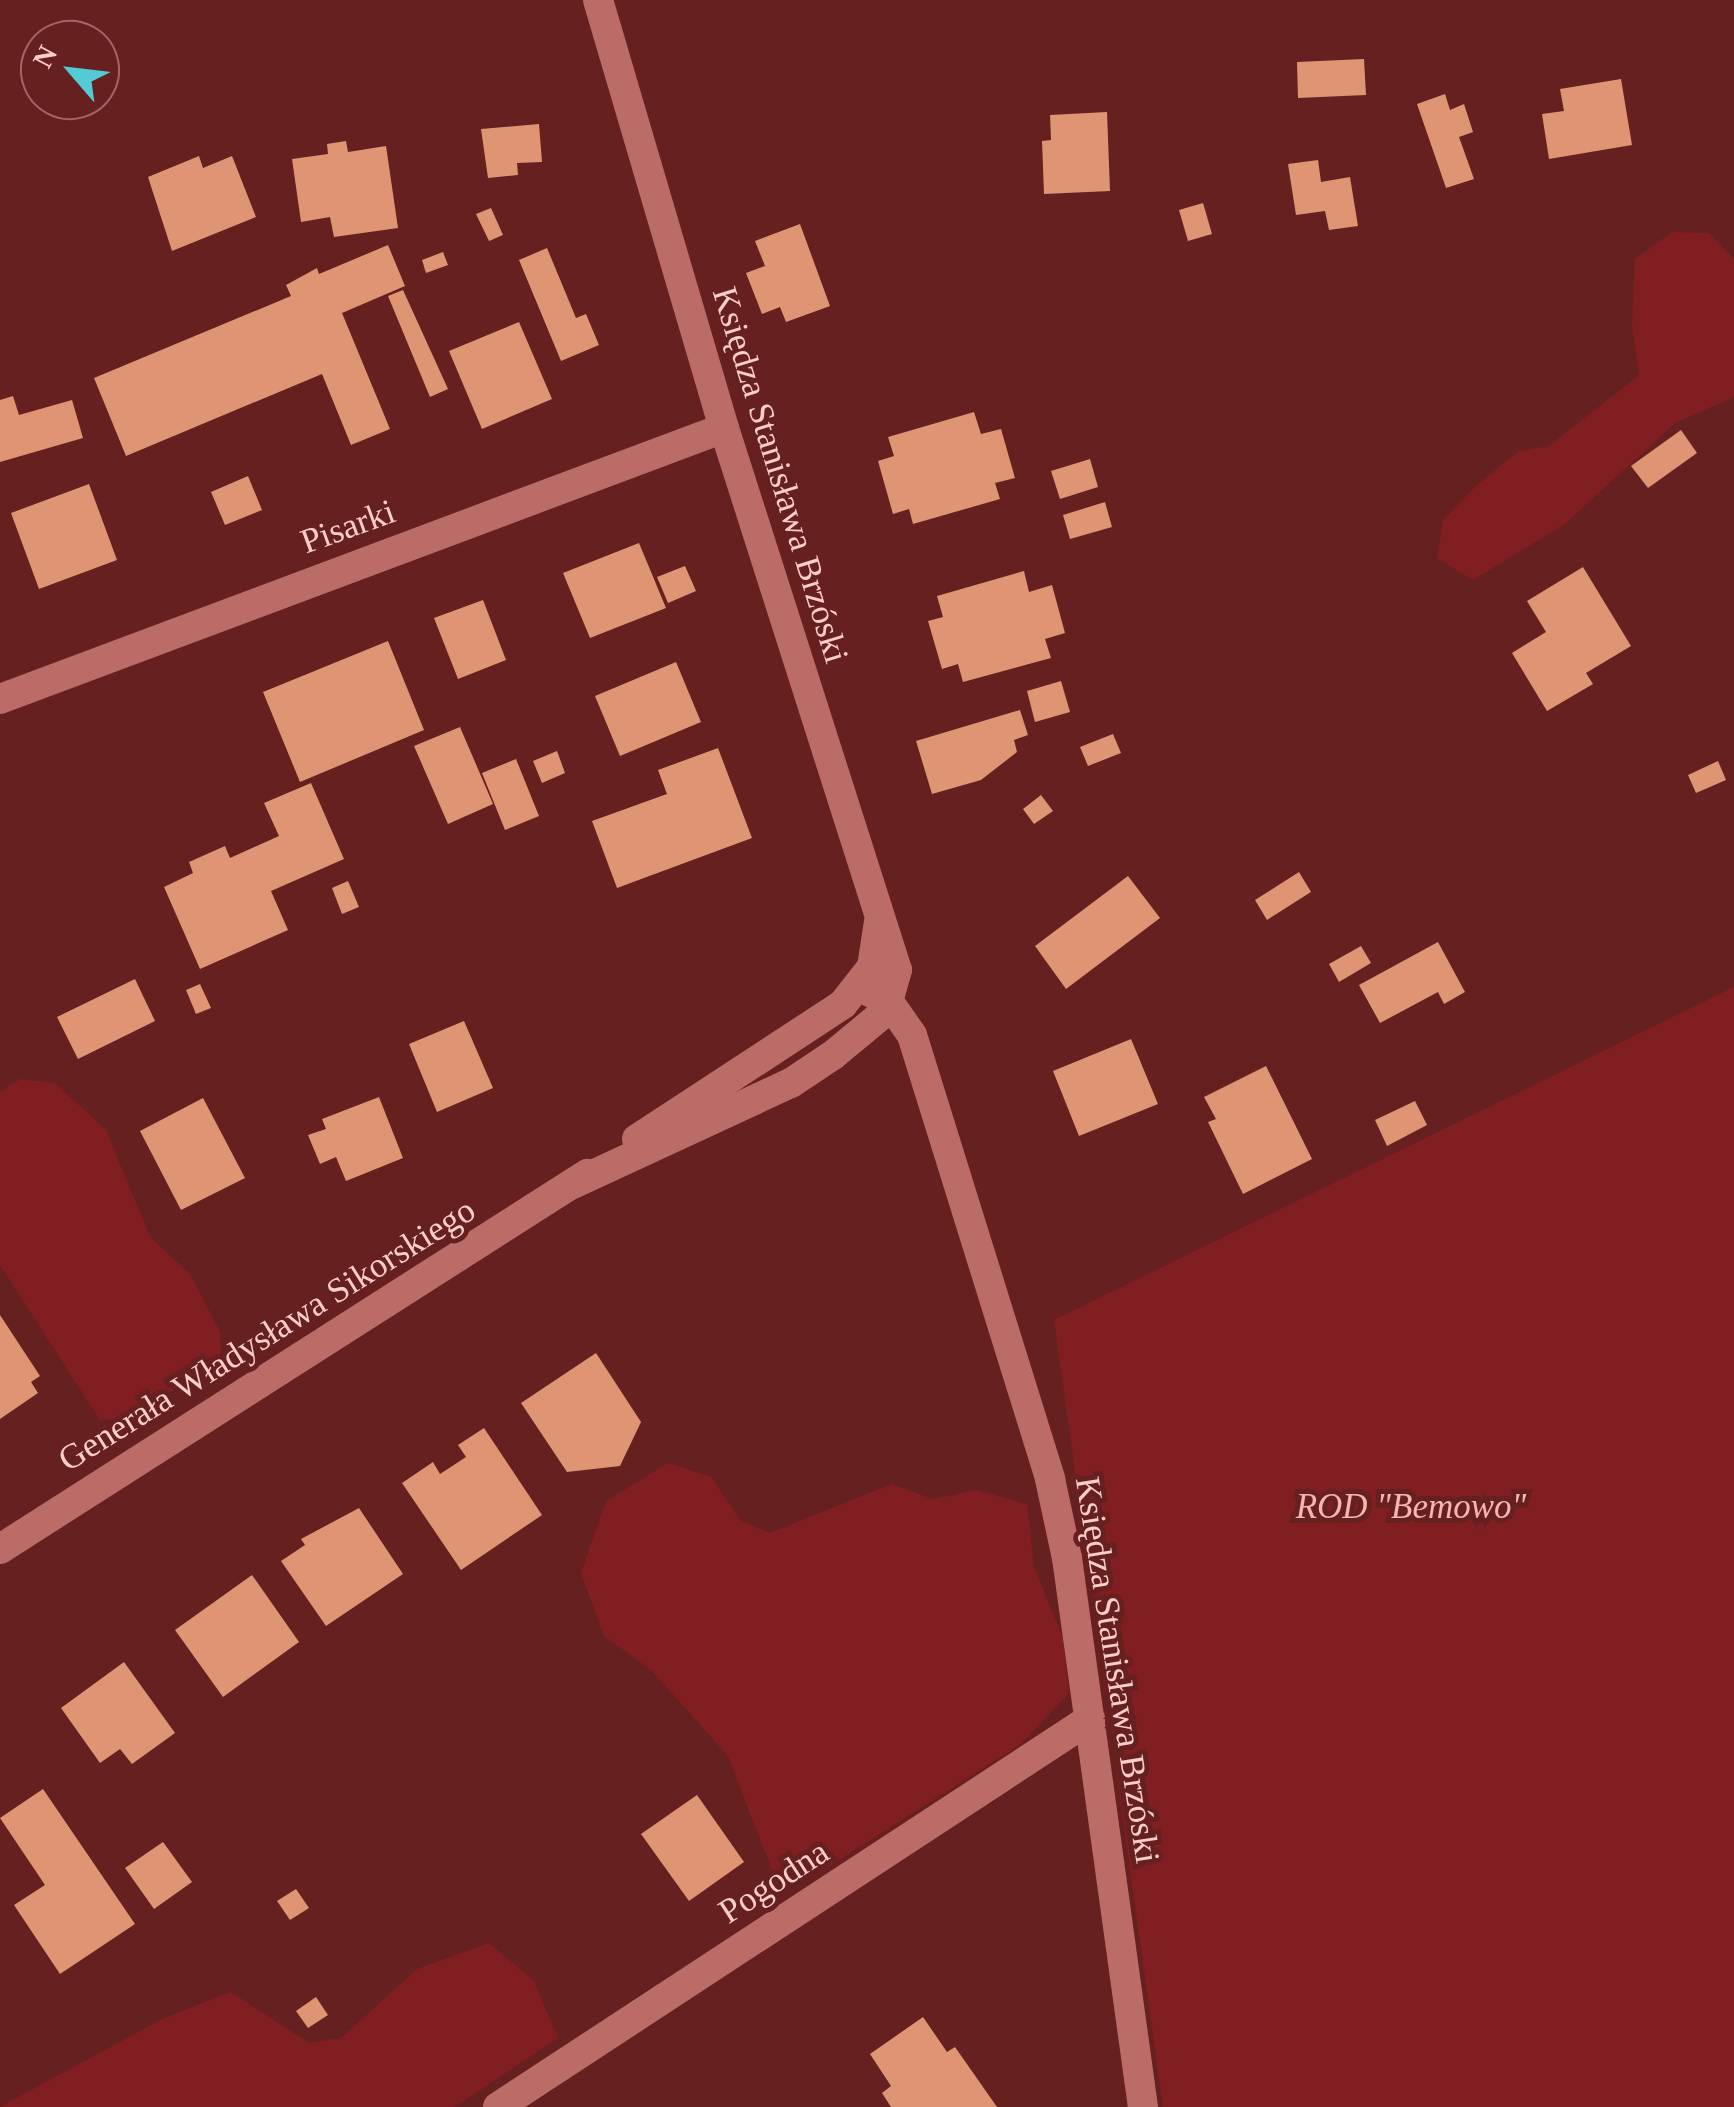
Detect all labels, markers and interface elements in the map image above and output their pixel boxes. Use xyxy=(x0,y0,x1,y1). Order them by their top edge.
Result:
north arrow xyxy=(20,20,120,120)
text: N xyxy=(26,40,63,73)
street label: Księdza Stanisława Brzóski xyxy=(703,282,857,668)
street label: Pisarki xyxy=(295,491,401,563)
street label: Generała Władysława Sikorskiego xyxy=(51,1189,483,1481)
street label: Księdza Stanisława Brzóski xyxy=(1066,1474,1168,1866)
park label: ROD "Bemowo" xyxy=(1296,1486,1526,1528)
street label: Pogodna xyxy=(711,1831,837,1933)

